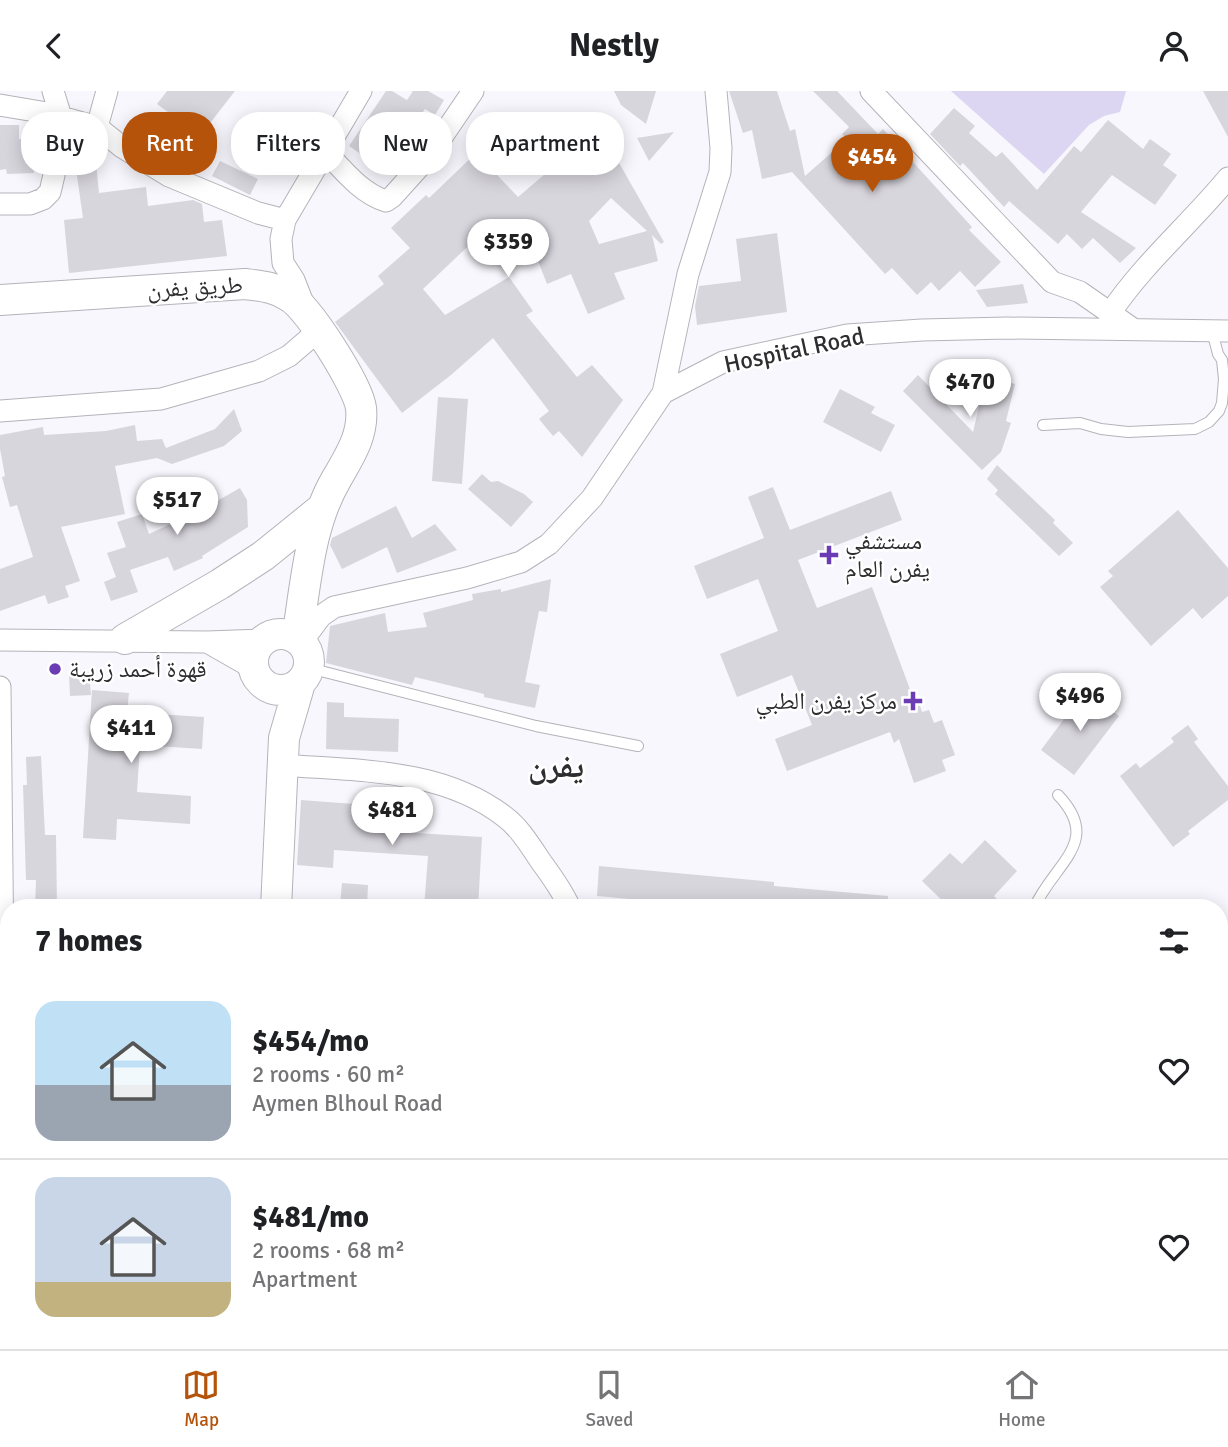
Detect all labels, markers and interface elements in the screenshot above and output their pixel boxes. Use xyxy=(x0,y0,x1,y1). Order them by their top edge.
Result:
text: Nestly xyxy=(569,26,659,65)
icon: back xyxy=(35,27,73,65)
icon: person xyxy=(1155,27,1193,65)
chip: Buy xyxy=(21,112,108,175)
chip: Rent xyxy=(122,112,217,175)
chip: Filters xyxy=(231,112,345,175)
chip: New xyxy=(359,112,452,175)
chip: Apartment xyxy=(466,112,624,175)
pin: $454 xyxy=(831,134,913,194)
text: $454 xyxy=(847,142,897,171)
pin: $359 xyxy=(467,219,549,279)
text: $359 xyxy=(483,227,533,256)
street label: طريق يفرن xyxy=(146,270,244,304)
street label: Hospital Road xyxy=(721,321,867,379)
pin: $470 xyxy=(929,359,1011,419)
text: $470 xyxy=(945,367,995,396)
pin: $517 xyxy=(136,477,218,537)
text: $517 xyxy=(152,485,202,514)
place label: مستشفي يفرن العام xyxy=(845,526,930,585)
marker: مستشفي يفرن العام xyxy=(819,545,839,565)
place label: قهوة أحمد زريبة xyxy=(69,654,207,684)
marker: قهوة أحمد زريبة xyxy=(47,661,63,677)
pin: $496 xyxy=(1039,673,1121,733)
text: $496 xyxy=(1055,681,1105,710)
place label: مركز يفرن الطبي xyxy=(755,686,897,720)
marker: مركز يفرن الطبي xyxy=(903,691,923,711)
pin: $411 xyxy=(90,705,172,765)
text: $411 xyxy=(106,713,156,742)
district label: يفرن xyxy=(528,747,584,786)
pin: $481 xyxy=(351,787,433,847)
text: $481 xyxy=(367,795,417,824)
icon: filters xyxy=(1155,922,1193,960)
text: 7 homes xyxy=(35,923,142,960)
text: $454/mo xyxy=(252,1023,369,1060)
icon: home xyxy=(91,1029,175,1113)
icon: heart xyxy=(1155,1052,1193,1090)
text: 2 rooms · 60 m² xyxy=(252,1060,405,1089)
text: Aymen Blhoul Road xyxy=(252,1089,443,1118)
text: $481/mo xyxy=(252,1199,369,1236)
icon: home xyxy=(91,1205,175,1289)
icon: heart xyxy=(1155,1228,1193,1266)
text: 2 rooms · 68 m² xyxy=(252,1236,405,1265)
text: Apartment xyxy=(252,1265,357,1294)
tab: Map xyxy=(182,1366,220,1432)
tab: Saved xyxy=(585,1366,633,1432)
tab: Home xyxy=(998,1366,1046,1432)

